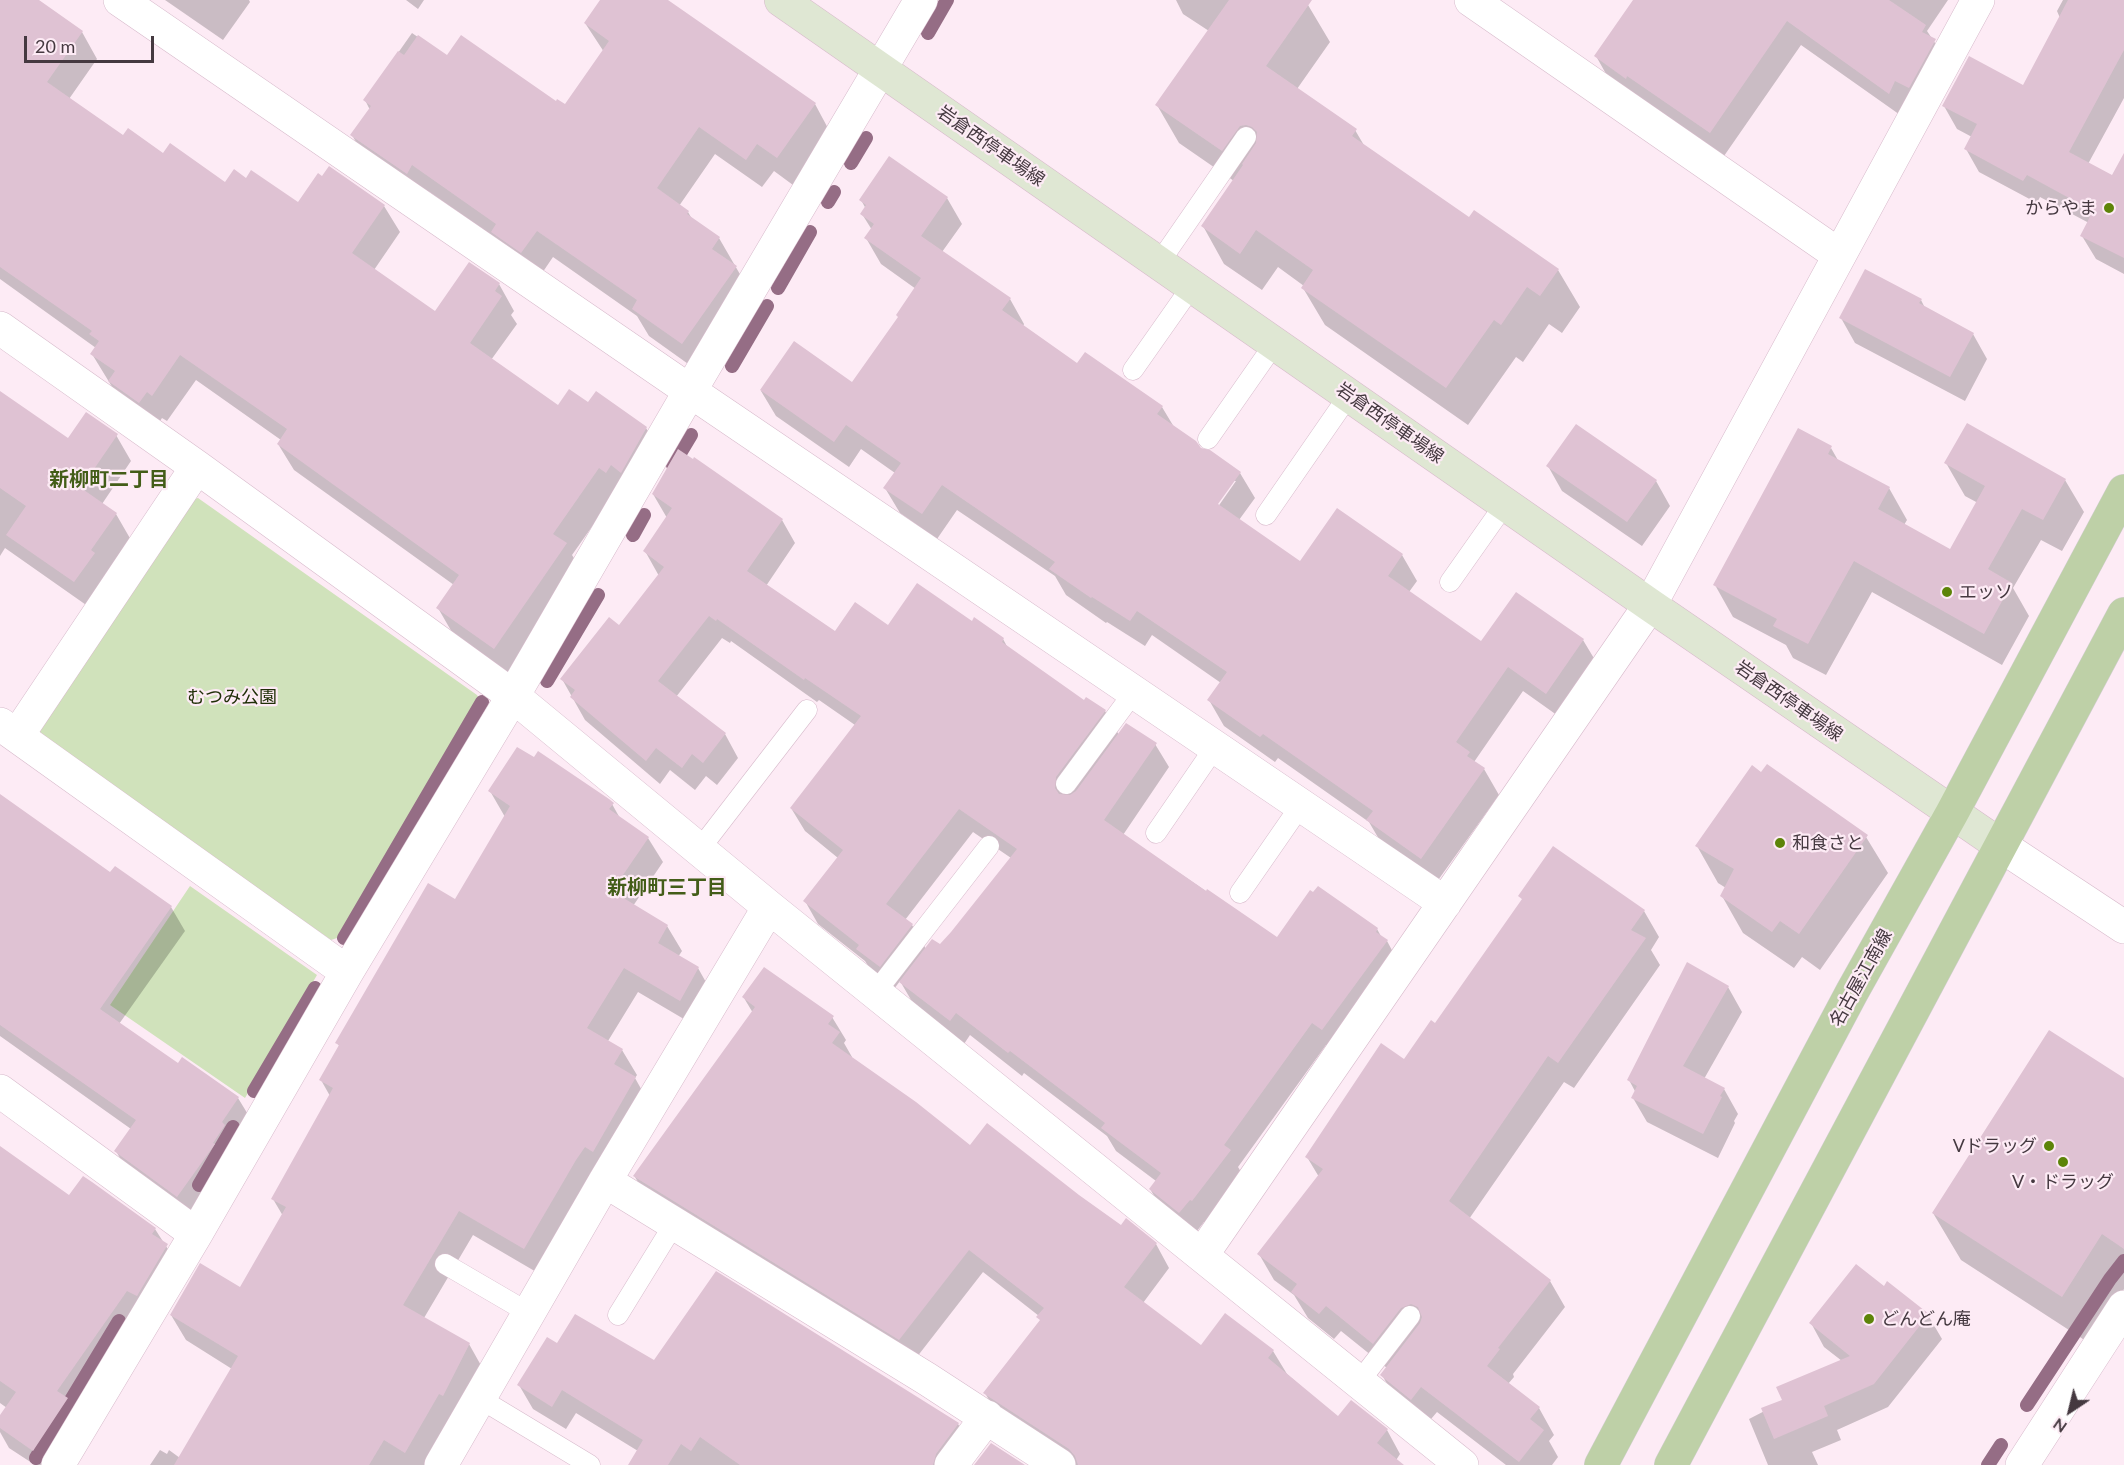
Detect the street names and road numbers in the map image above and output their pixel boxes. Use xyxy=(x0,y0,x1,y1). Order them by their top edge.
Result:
street label: 岩倉西停車場線 xyxy=(933,101,1049,191)
street label: 岩倉西停車場線 xyxy=(1332,378,1448,468)
street label: 岩倉西停車場線 xyxy=(1731,656,1847,746)
street label: 名古屋江南線 xyxy=(1825,926,1897,1030)

